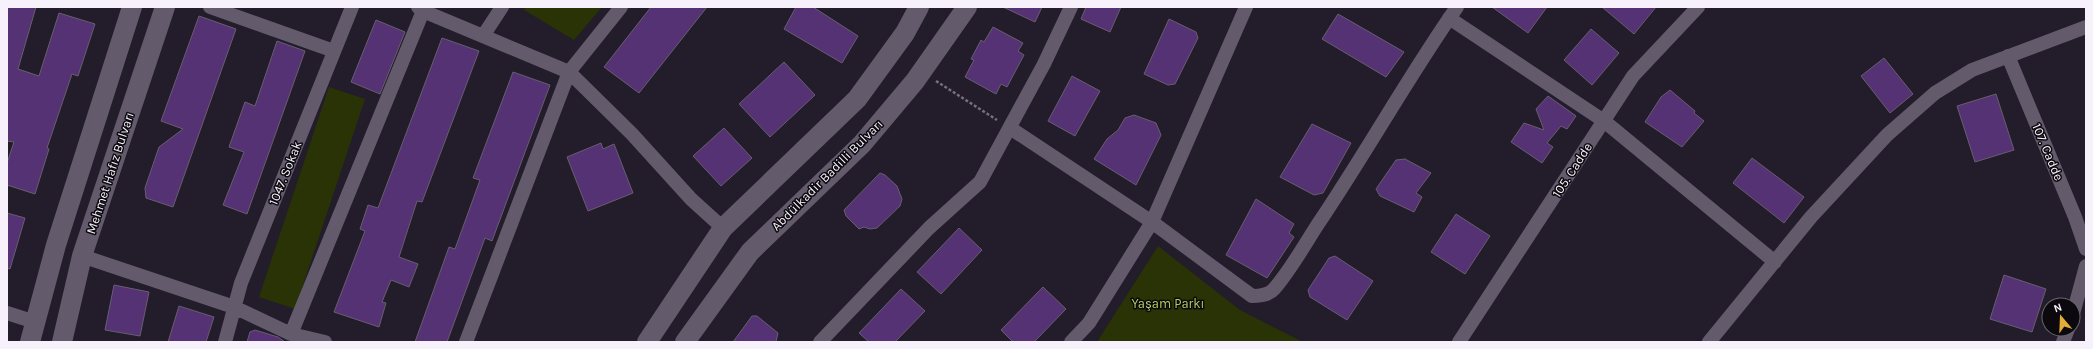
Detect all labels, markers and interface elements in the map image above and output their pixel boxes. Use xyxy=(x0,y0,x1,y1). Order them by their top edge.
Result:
street label: Mehmet Hafız Bulvarı xyxy=(83,110,137,236)
street label: Abdülkadir Badilli Bulvarı xyxy=(768,116,886,234)
street label: 107. Cadde xyxy=(2029,121,2067,183)
street label: 1047. Sokak xyxy=(265,139,305,207)
street label: 105. Cadde xyxy=(1549,140,1595,200)
park label: Yaşam Parkı xyxy=(1132,296,1204,311)
north arrow xyxy=(2041,297,2081,337)
text: N xyxy=(2052,301,2064,315)

